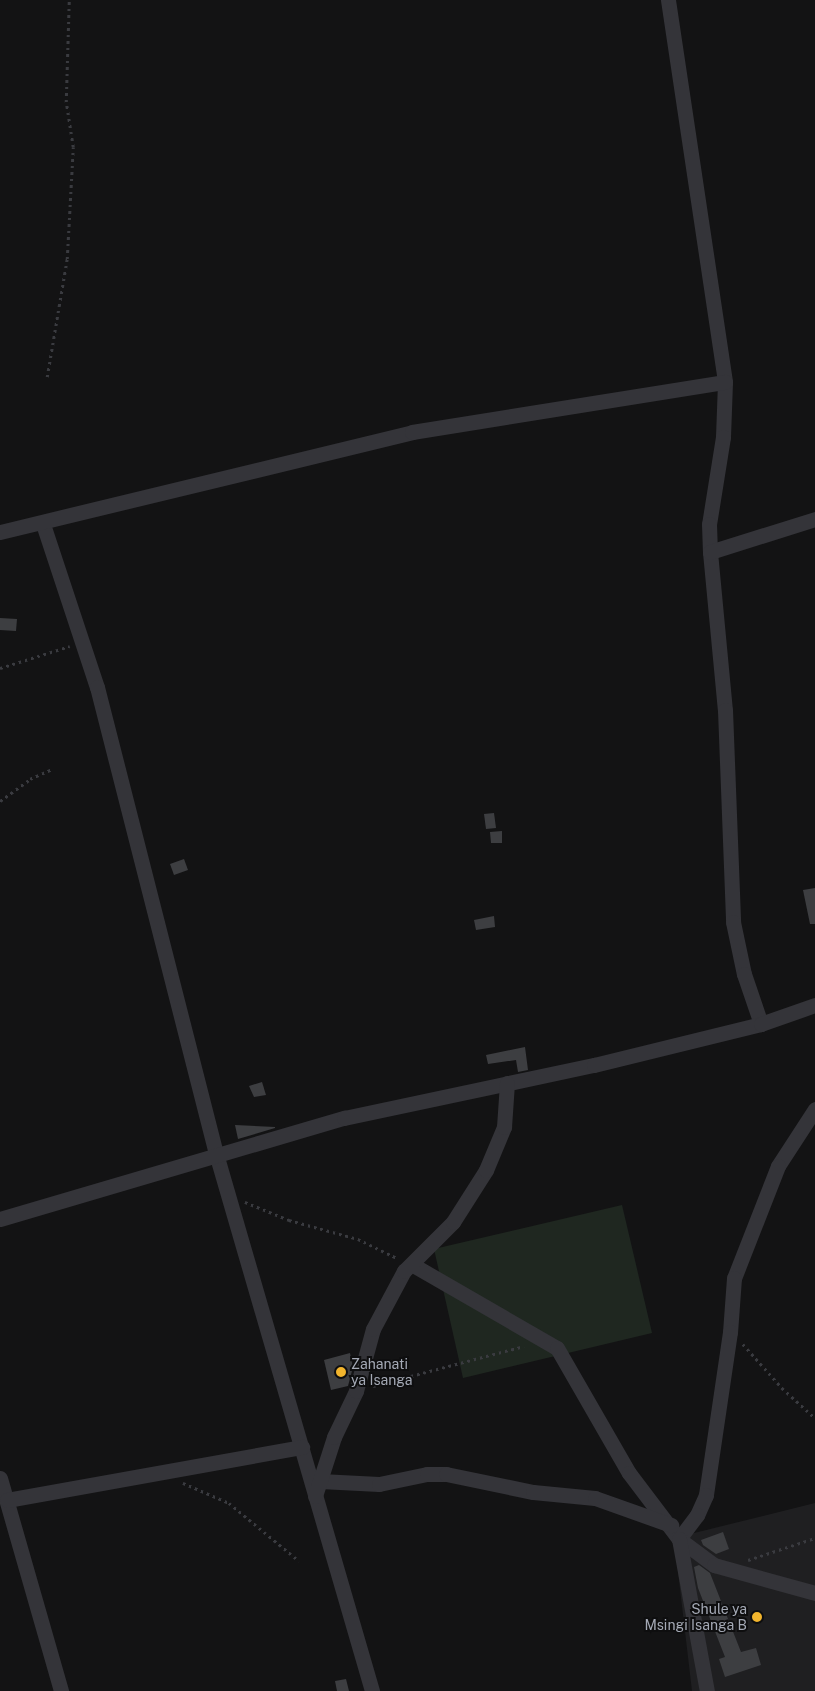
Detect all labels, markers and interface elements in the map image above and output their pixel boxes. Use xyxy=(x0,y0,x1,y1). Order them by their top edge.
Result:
place label: Zahanati ya Isanga xyxy=(351,1356,413,1388)
marker: Zahanati ya Isanga xyxy=(335,1366,347,1378)
place label: Shule ya Msingi Isanga B xyxy=(644,1601,747,1634)
marker: Shule ya Msingi Isanga B xyxy=(751,1611,763,1623)

